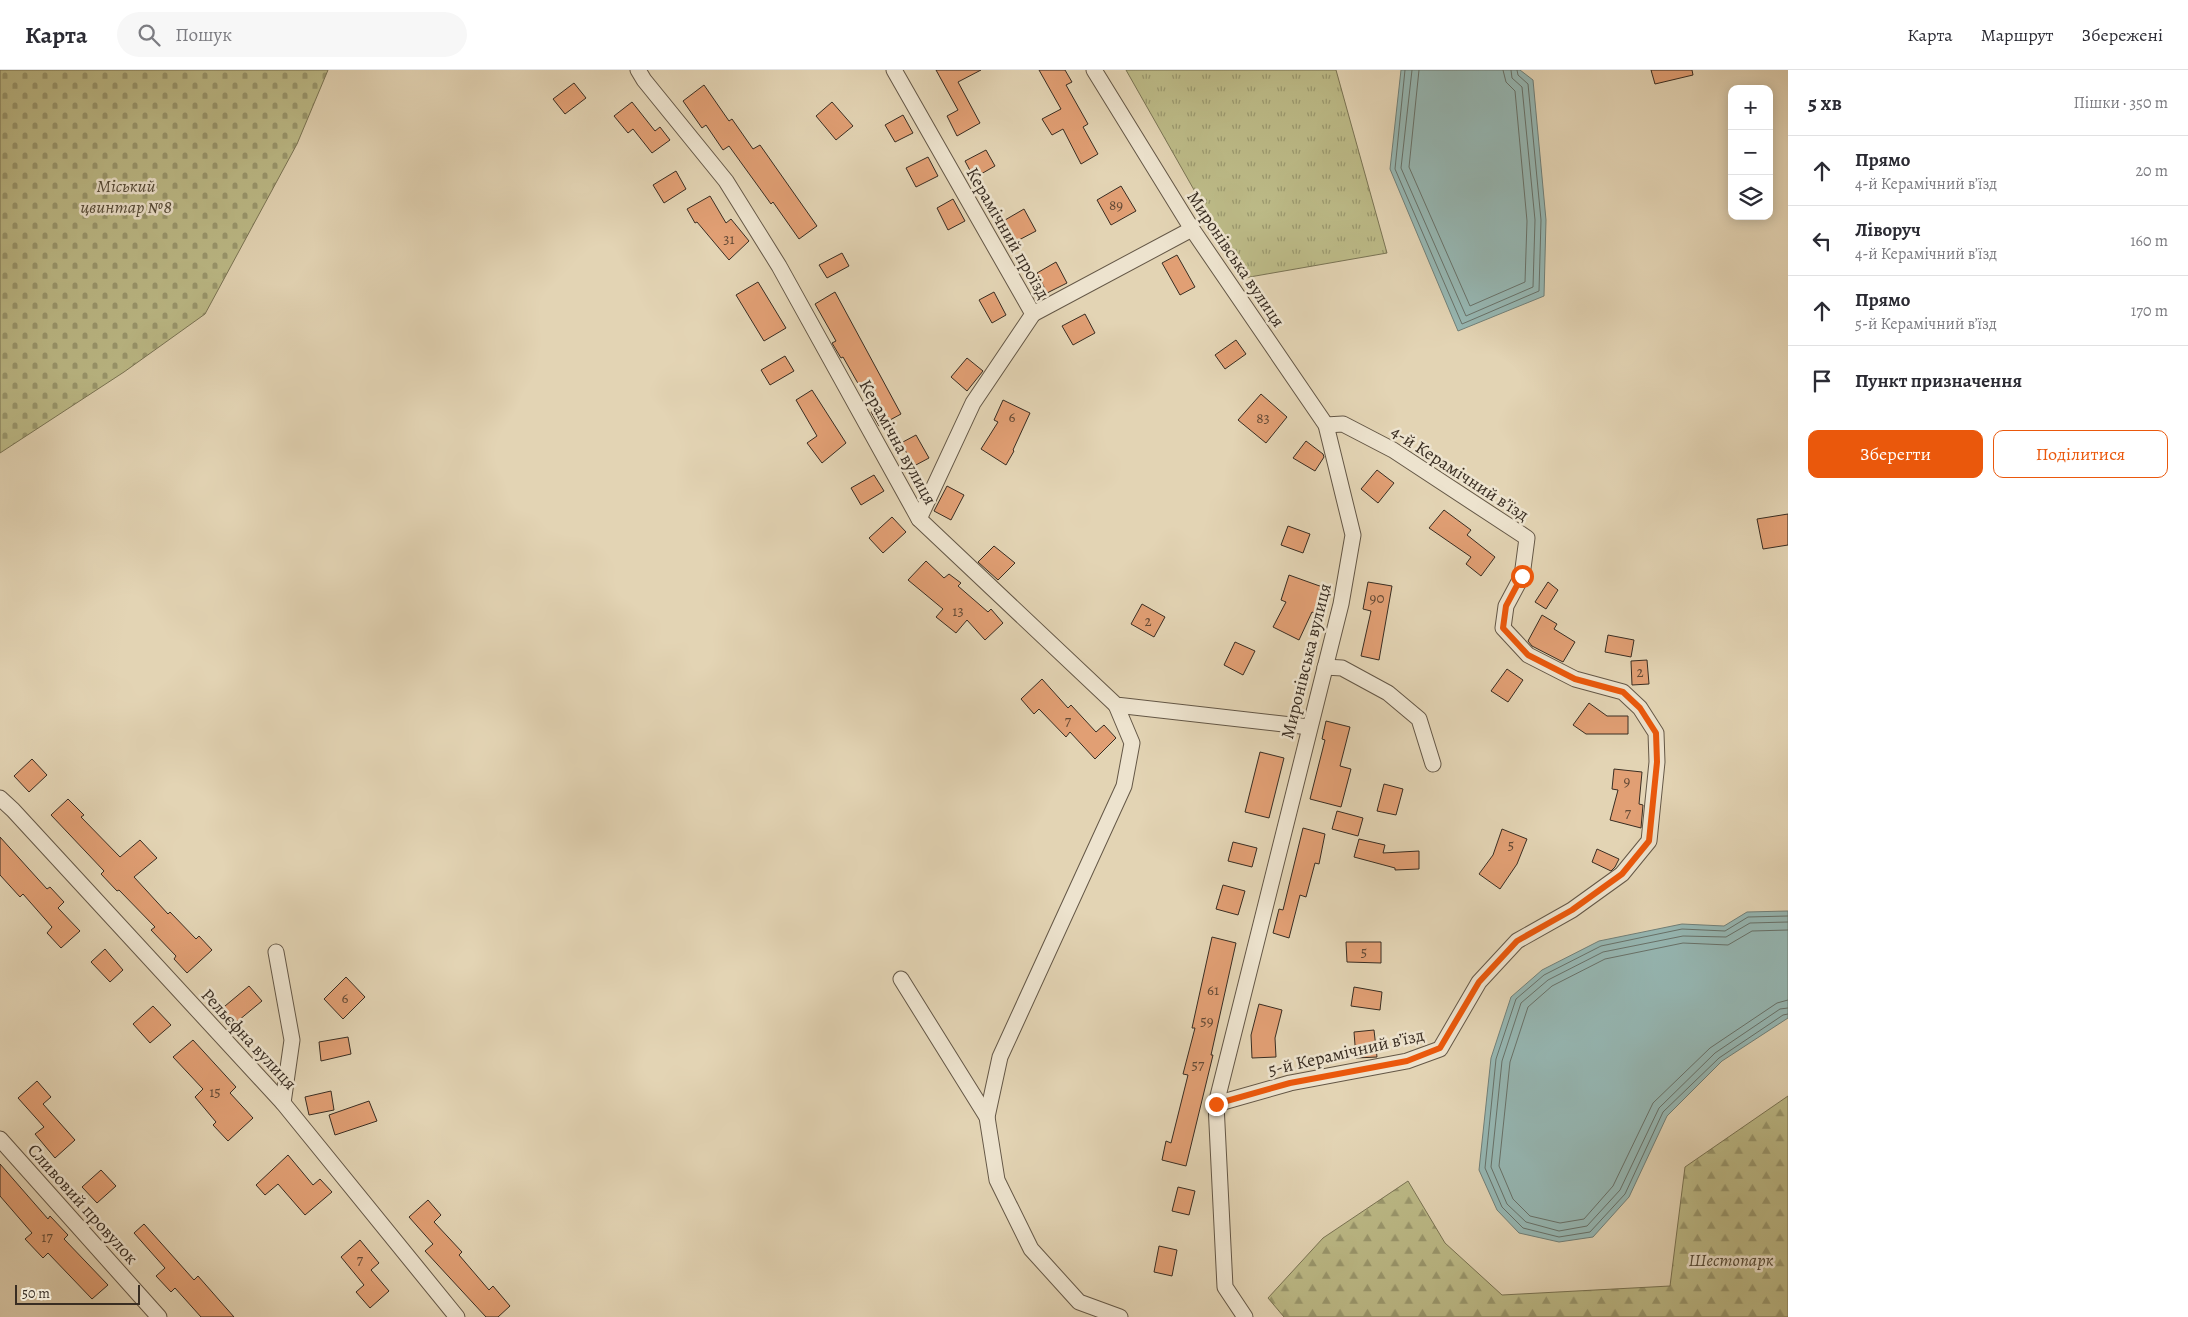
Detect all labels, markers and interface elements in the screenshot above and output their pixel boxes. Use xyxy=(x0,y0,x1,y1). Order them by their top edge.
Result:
search box xyxy=(117,12,467,57)
text: Карта xyxy=(25,19,87,51)
icon: search xyxy=(135,21,163,49)
text: Пошук xyxy=(175,22,232,48)
text: Карта xyxy=(1907,23,1953,47)
text: Маршрут xyxy=(1981,23,2054,47)
text: Збережені xyxy=(2082,23,2163,47)
map controls xyxy=(1728,85,1773,220)
button: + xyxy=(1728,85,1773,130)
text: 5 хв xyxy=(1808,89,1842,117)
text: Пішки · 350 m xyxy=(2073,92,2168,114)
button: − xyxy=(1728,130,1773,175)
text: Прямо xyxy=(1855,147,1910,173)
icon: ahead xyxy=(1808,157,1836,185)
text: 20 m xyxy=(2135,160,2168,182)
street label: Керамічний проїзд xyxy=(961,163,1056,303)
text: 4-й Керамічний в’їзд xyxy=(1855,173,1997,195)
park label: Міський цвинтар №8 xyxy=(80,174,172,219)
button: layers xyxy=(1728,175,1773,220)
street label: Миронівська вулиця xyxy=(1181,186,1291,332)
house number: 89 xyxy=(1109,195,1123,215)
text: Ліворуч xyxy=(1855,217,1921,243)
icon: left xyxy=(1808,227,1836,255)
house number: 31 xyxy=(723,229,735,249)
text: 160 m xyxy=(2130,230,2168,252)
text: 4-й Керамічний в’їзд xyxy=(1855,243,1997,265)
text: Прямо xyxy=(1855,287,1910,313)
icon: ahead xyxy=(1808,297,1836,325)
text: 170 m xyxy=(2131,300,2168,322)
text: 5-й Керамічний в’їзд xyxy=(1855,313,1997,335)
icon: arrive xyxy=(1808,367,1836,395)
text: Пункт призначення xyxy=(1855,368,2022,394)
street label: Керамічна вулиця xyxy=(854,375,942,509)
house number: 6 xyxy=(1009,407,1016,427)
house number: 83 xyxy=(1256,408,1270,428)
street label: 4-й Керамічний в’їзд xyxy=(1386,419,1534,527)
button: Зберегти xyxy=(1808,430,1983,478)
button: Поділитися xyxy=(1993,430,2168,478)
route start xyxy=(1511,565,1534,588)
street label: Миронівська вулиця xyxy=(1275,581,1337,741)
house number: 90 xyxy=(1370,588,1384,608)
house number: 13 xyxy=(952,601,964,621)
house number: 2 xyxy=(1144,611,1152,631)
house number: 2 xyxy=(1636,662,1644,682)
house number: 7 xyxy=(1065,711,1072,731)
house number: 9 xyxy=(1624,771,1631,791)
house number: 7 xyxy=(1625,803,1632,823)
house number: 5 xyxy=(1508,835,1514,855)
house number: 5 xyxy=(1361,942,1367,962)
house number: 61 xyxy=(1207,980,1219,1000)
street label: Рельєфна вулиця xyxy=(196,983,302,1095)
house number: 6 xyxy=(342,988,349,1008)
house number: 59 xyxy=(1200,1011,1214,1031)
street label: 5-й Керамічний в’їзд xyxy=(1266,1022,1427,1082)
house number: 57 xyxy=(1192,1055,1205,1075)
house number: 15 xyxy=(209,1082,221,1102)
route end xyxy=(1205,1093,1228,1116)
street label: Сливовий провулок xyxy=(22,1139,144,1269)
house number: 17 xyxy=(41,1227,53,1247)
park label: Шестопарк xyxy=(1688,1248,1774,1272)
house number: 7 xyxy=(357,1250,364,1270)
scale bar xyxy=(15,1282,140,1305)
text: 50 m xyxy=(22,1284,50,1303)

